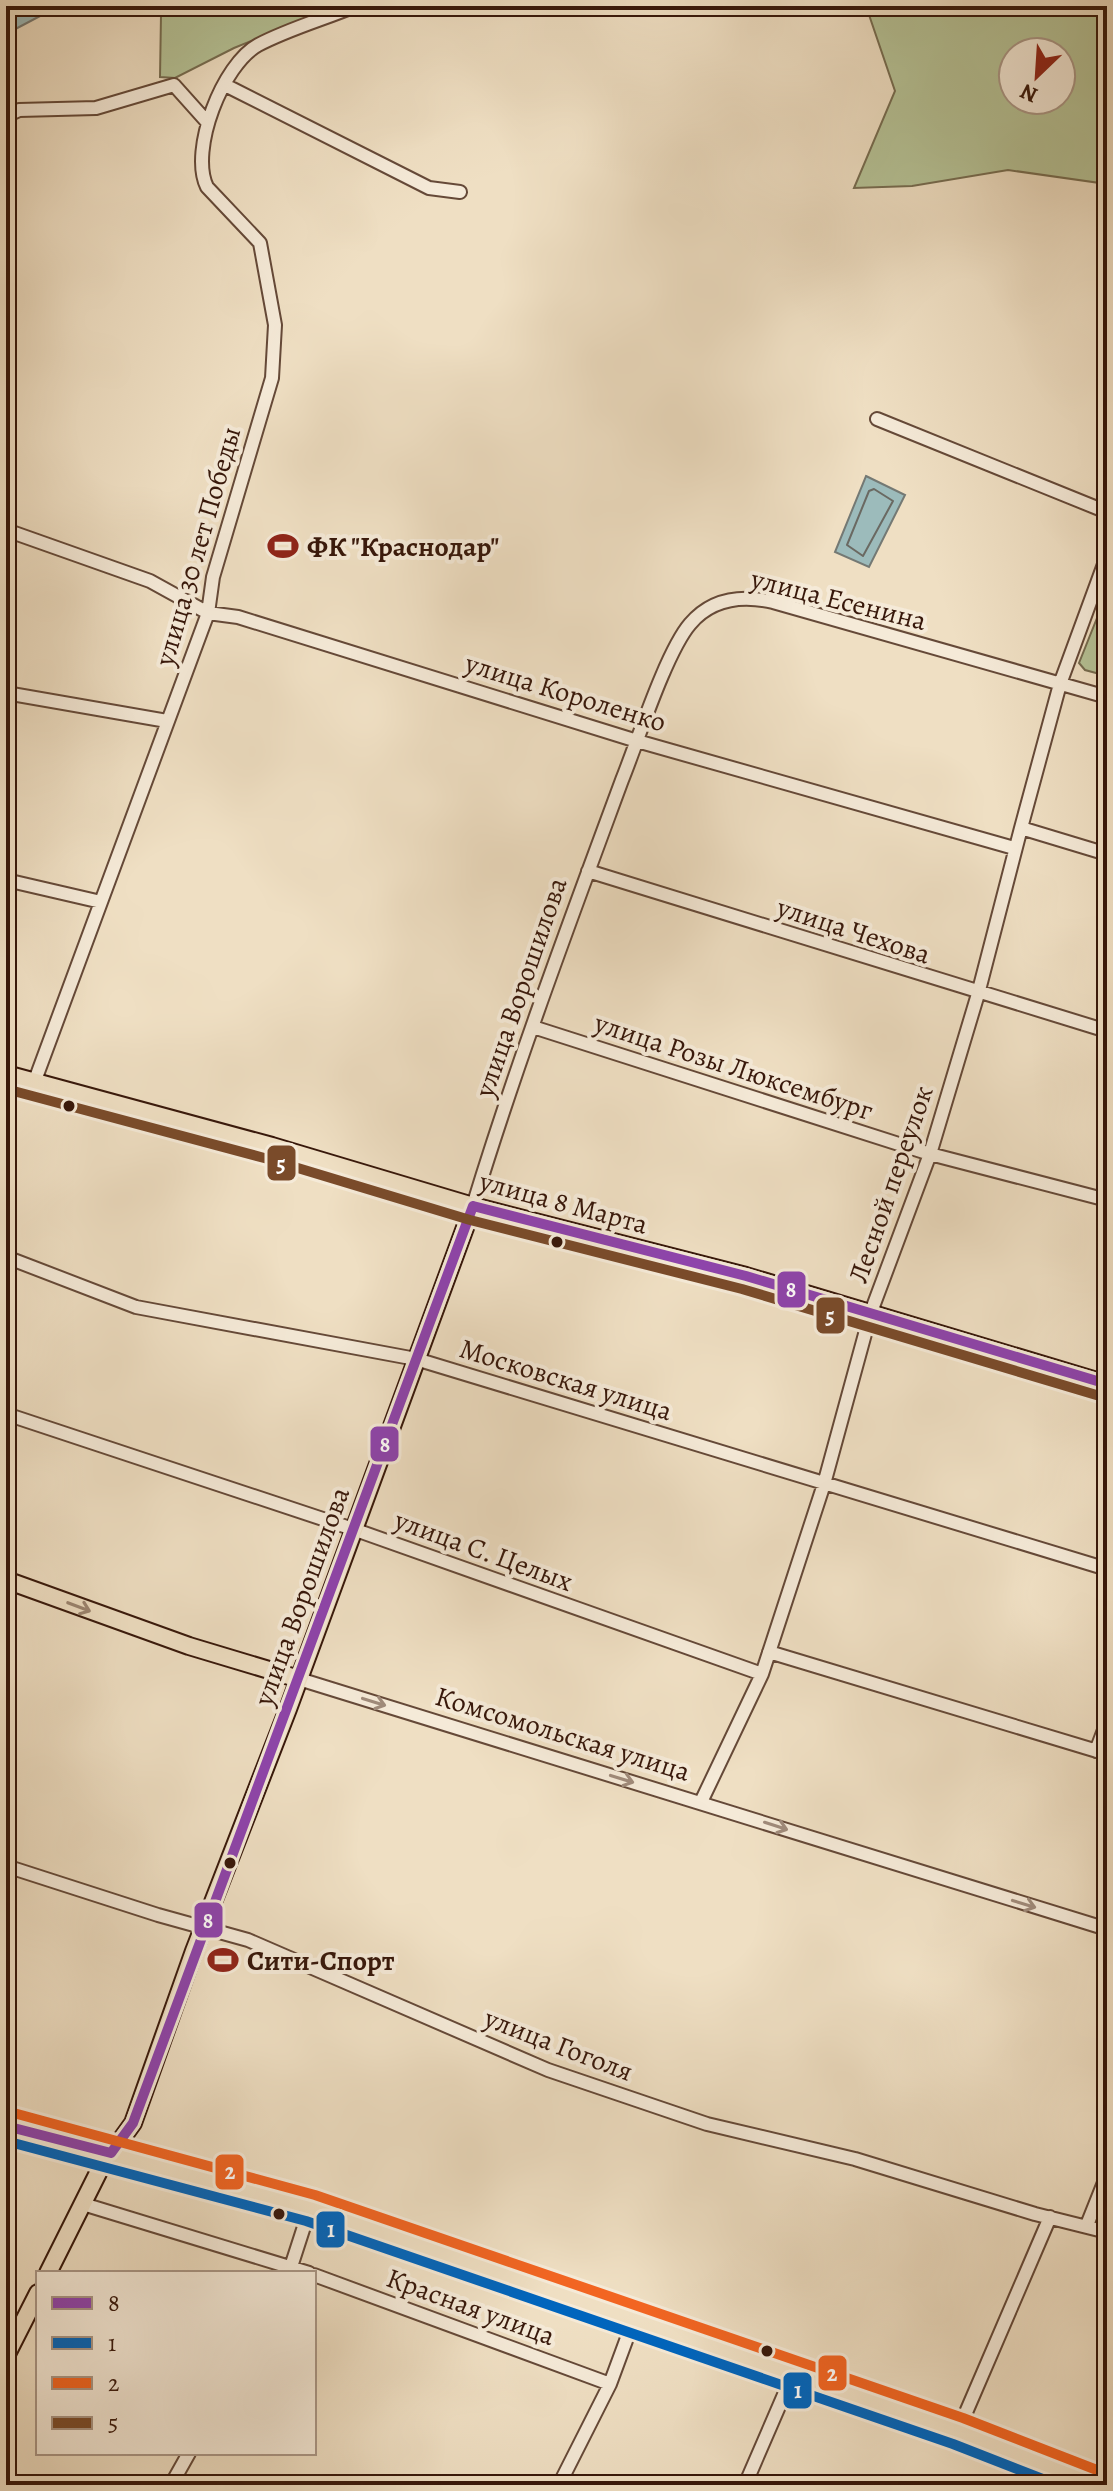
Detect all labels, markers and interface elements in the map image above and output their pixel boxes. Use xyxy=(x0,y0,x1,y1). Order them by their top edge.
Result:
north arrow xyxy=(997,36,1077,116)
text: N xyxy=(1015,76,1043,110)
street label: улица 30 лет Победы xyxy=(145,422,250,671)
place label: ФК "Краснодар" xyxy=(307,528,499,566)
sports icon: ФК "Краснодар" xyxy=(266,529,300,563)
street label: улица Есенина xyxy=(746,560,930,640)
street label: улица Короленко xyxy=(460,644,671,742)
street label: улица Ворошилова xyxy=(465,872,576,1103)
street label: улица Чехова xyxy=(771,888,935,974)
street label: улица Розы Люксембург xyxy=(589,1004,878,1130)
street label: Лесной переулок xyxy=(839,1081,943,1288)
unlabelled marker xyxy=(61,1098,77,1114)
line badge: 5 xyxy=(266,1144,297,1182)
text: 5 xyxy=(276,1149,286,1179)
street label: улица 8 Марта xyxy=(475,1162,652,1244)
unlabelled marker xyxy=(549,1234,565,1250)
line badge: 8 xyxy=(776,1270,807,1309)
text: 8 xyxy=(786,1275,796,1305)
line badge: 5 xyxy=(815,1296,846,1335)
text: 5 xyxy=(825,1301,835,1331)
street label: Московская улица xyxy=(455,1330,677,1430)
line badge: 8 xyxy=(369,1425,400,1463)
text: 8 xyxy=(380,1430,390,1460)
street label: улица Ворошилова xyxy=(244,1482,359,1712)
street label: улица С. Целых xyxy=(388,1501,578,1601)
one-way arrow xyxy=(66,1601,91,1615)
street label: Комсомольская улица xyxy=(431,1677,695,1791)
one-way arrow xyxy=(361,1696,386,1710)
one-way arrow xyxy=(610,1772,635,1787)
one-way arrow xyxy=(763,1820,788,1835)
unlabelled marker xyxy=(222,1855,238,1871)
one-way arrow xyxy=(1010,1897,1036,1912)
line badge: 8 xyxy=(193,1901,224,1939)
text: 8 xyxy=(203,1906,213,1936)
place label: Сити-Спорт xyxy=(247,1942,395,1980)
sports icon: Сити-Спорт xyxy=(206,1943,240,1977)
street label: улица Гоголя xyxy=(478,1999,638,2091)
line badge: 2 xyxy=(214,2153,245,2191)
text: 2 xyxy=(225,2157,236,2187)
unlabelled marker xyxy=(271,2206,287,2222)
line badge: 1 xyxy=(315,2210,346,2249)
text: 1 xyxy=(327,2215,335,2245)
street label: Красная улица xyxy=(381,2259,560,2355)
legend xyxy=(36,2271,316,2455)
text: 8 xyxy=(108,2287,120,2319)
text: 1 xyxy=(108,2327,116,2359)
unlabelled marker xyxy=(759,2343,775,2359)
line badge: 2 xyxy=(817,2354,848,2392)
text: 2 xyxy=(827,2359,838,2389)
text: 2 xyxy=(108,2367,119,2399)
line badge: 1 xyxy=(782,2371,813,2410)
text: 1 xyxy=(794,2376,802,2406)
text: 5 xyxy=(108,2407,118,2439)

